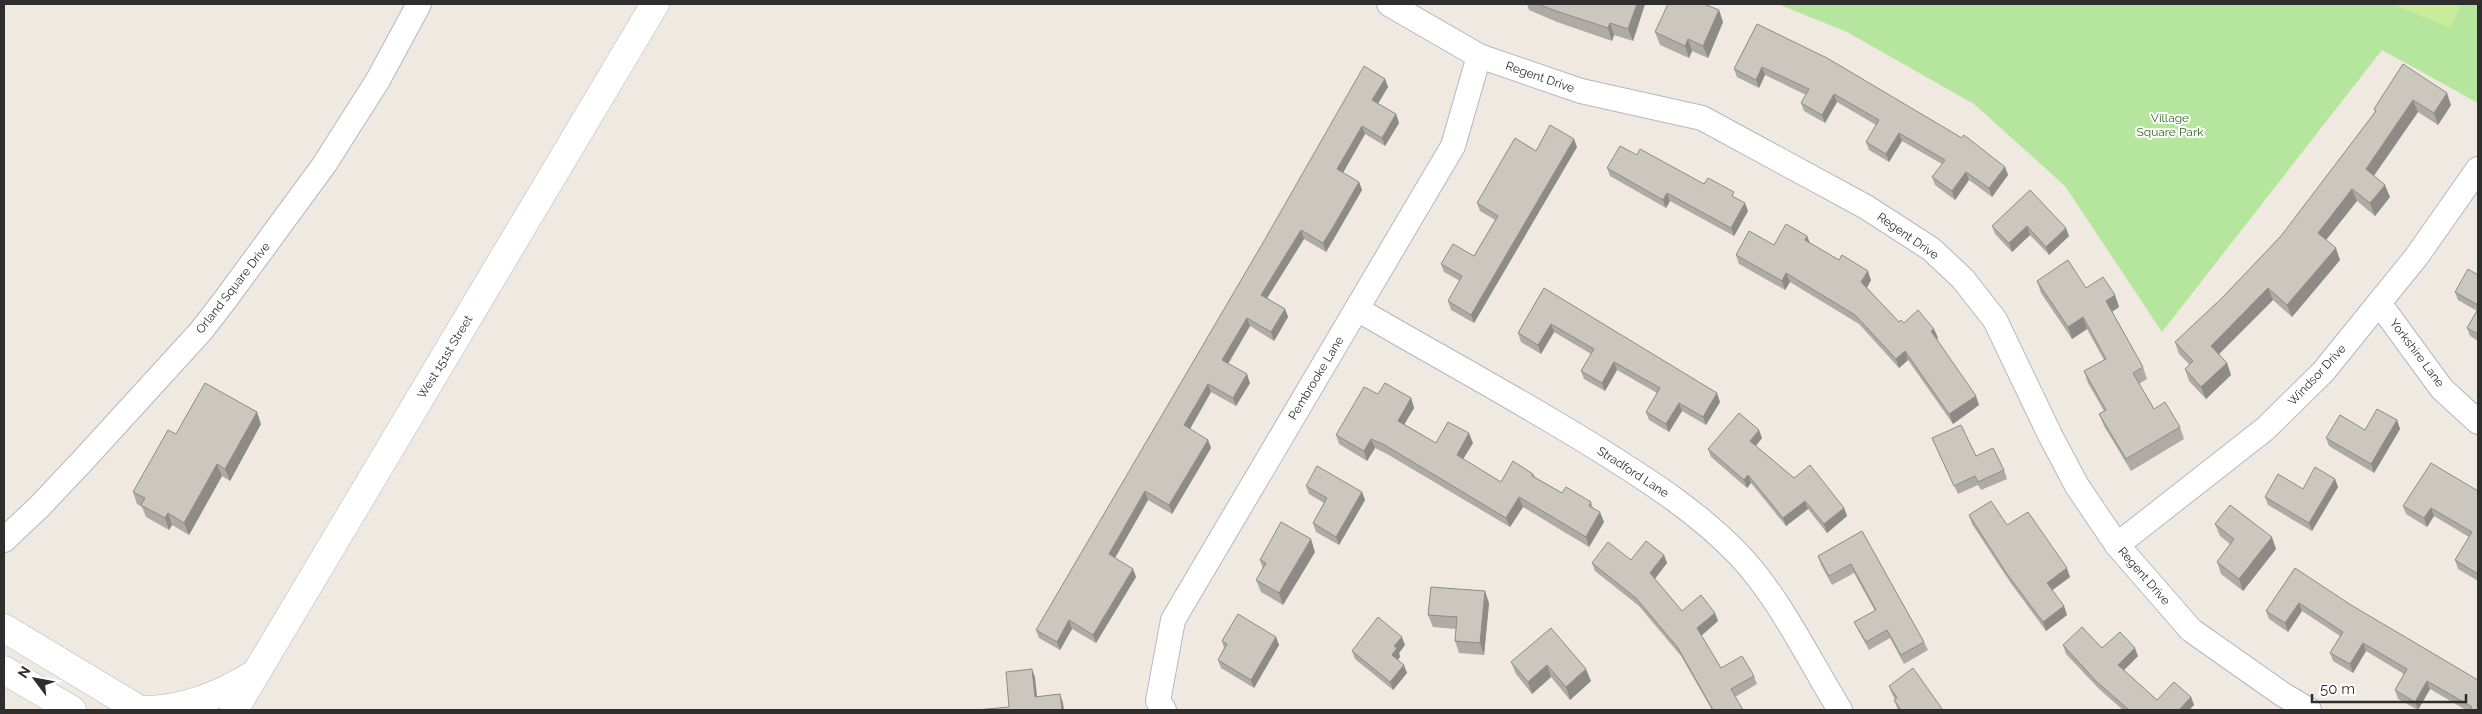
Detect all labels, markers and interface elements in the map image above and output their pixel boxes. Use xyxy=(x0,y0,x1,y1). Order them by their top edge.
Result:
street label: Regent Drive xyxy=(1504,59,1576,95)
park label: Village Square Park xyxy=(2137,111,2204,139)
street label: Regent Drive xyxy=(1875,210,1941,262)
street label: Orland Square Drive xyxy=(193,240,273,336)
street label: West 151st Street xyxy=(415,313,475,401)
street label: Yorkshire Lane xyxy=(2387,316,2447,390)
street label: Pembrooke Lane xyxy=(1286,334,1346,422)
street label: Windsor Drive xyxy=(2285,342,2349,408)
street label: Stradford Lane xyxy=(1595,444,1671,500)
street label: Regent Drive xyxy=(2115,544,2173,608)
north arrow xyxy=(10,654,60,704)
text: N xyxy=(14,663,34,681)
scale bar xyxy=(2312,672,2466,704)
text: 50 m xyxy=(2320,680,2355,698)

